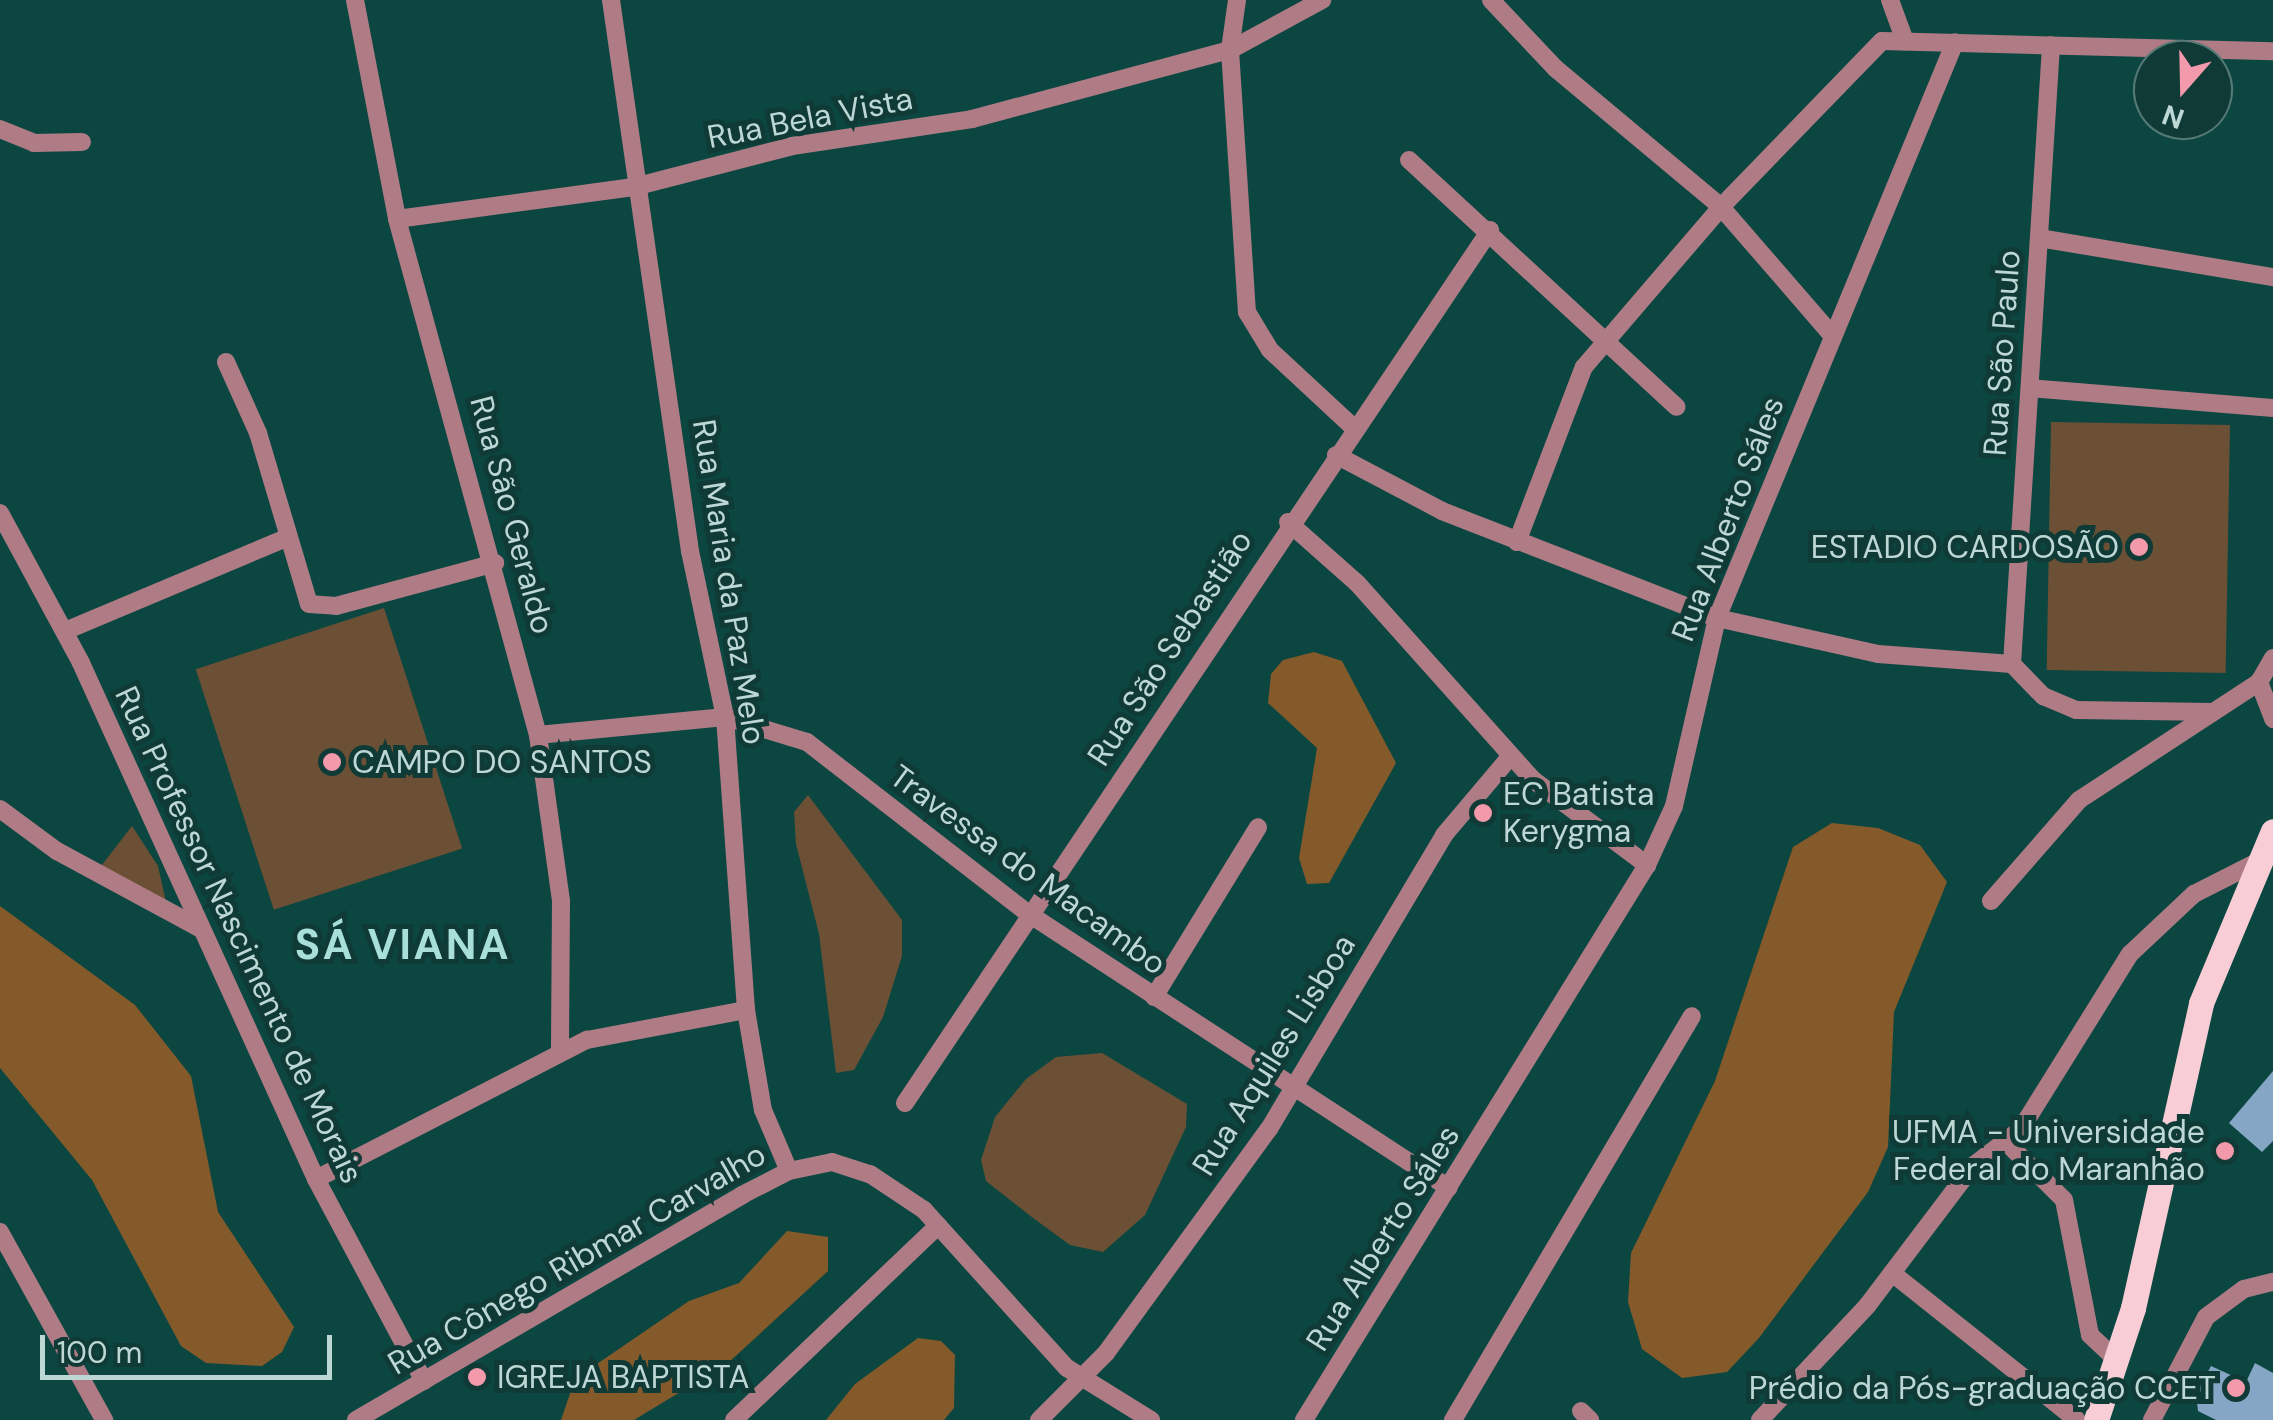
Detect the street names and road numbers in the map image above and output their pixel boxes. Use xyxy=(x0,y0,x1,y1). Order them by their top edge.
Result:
street label: Rua Bela Vista xyxy=(704,79,916,157)
street label: Rua São Paulo xyxy=(1976,249,2028,457)
street label: Rua Alberto Sáles xyxy=(1664,391,1792,647)
street label: Rua São Geraldo xyxy=(462,392,562,638)
street label: Rua Maria da Paz Melo xyxy=(684,417,774,747)
street label: Rua São Sebastião xyxy=(1080,523,1260,773)
street label: Rua Professor Nascimento de Morais xyxy=(107,680,371,1190)
street label: Travessa do Macambo xyxy=(882,757,1174,983)
street label: Rua Aquiles Lisboa xyxy=(1184,928,1364,1182)
street label: Rua Alberto Sáles xyxy=(1298,1118,1468,1358)
street label: Rua Cônego Ribmar Carvalho xyxy=(381,1135,773,1383)

